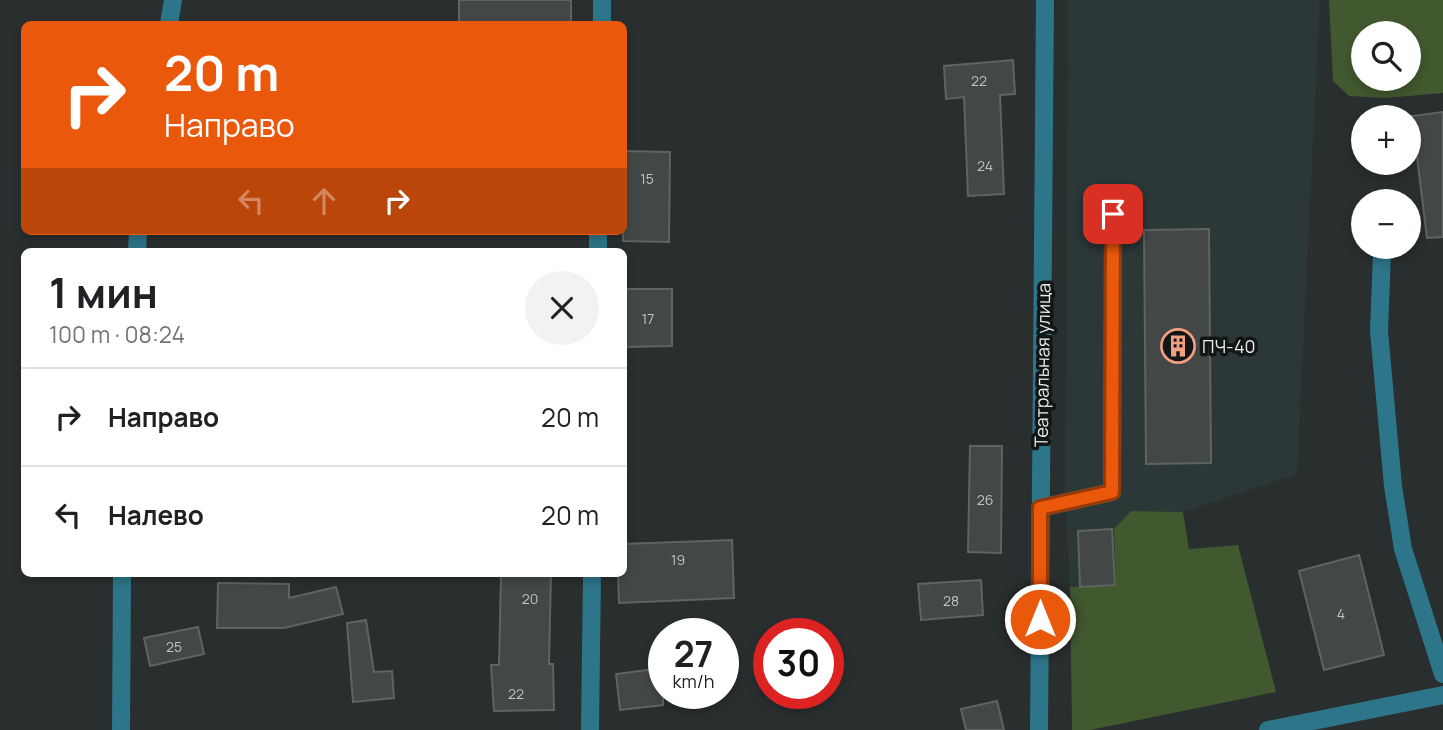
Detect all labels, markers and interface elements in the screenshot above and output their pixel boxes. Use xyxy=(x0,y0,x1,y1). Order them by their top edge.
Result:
map controls xyxy=(1351,21,1421,259)
button: search xyxy=(1351,21,1421,91)
text: 20 m xyxy=(164,39,279,106)
icon: right xyxy=(49,49,140,140)
house number: 22 xyxy=(971,71,987,90)
text: Направо xyxy=(164,103,295,147)
button: + xyxy=(1351,105,1421,175)
house number: 24 xyxy=(977,156,993,175)
house number: 15 xyxy=(640,169,654,188)
icon: left xyxy=(232,182,270,220)
icon: ahead xyxy=(305,182,343,220)
icon: right xyxy=(378,182,416,220)
pin xyxy=(1083,184,1143,244)
button: − xyxy=(1351,189,1421,259)
icon: arrive xyxy=(1094,195,1132,233)
text: 1 мин xyxy=(49,263,158,321)
button: close xyxy=(525,271,599,345)
street label: Театральная улица xyxy=(1029,283,1055,447)
house number: 17 xyxy=(642,309,654,328)
text: 100 m · 08:24 xyxy=(49,318,185,350)
building icon: ПЧ-40 xyxy=(1159,327,1197,365)
place label: ПЧ-40 xyxy=(1202,334,1255,358)
icon: right xyxy=(49,398,87,436)
text: Направо xyxy=(108,399,219,435)
text: 20 m xyxy=(541,399,599,435)
house number: 26 xyxy=(977,490,993,509)
icon: left xyxy=(49,496,87,534)
text: Налево xyxy=(108,497,204,533)
text: 20 m xyxy=(541,497,599,533)
house number: 19 xyxy=(671,550,685,569)
position arrow xyxy=(1003,582,1077,656)
house number: 20 xyxy=(522,589,538,608)
house number: 28 xyxy=(943,591,959,610)
house number: 4 xyxy=(1337,604,1345,623)
speed limit sign: 30 xyxy=(753,618,844,709)
text: 27 xyxy=(674,630,713,678)
house number: 25 xyxy=(166,637,182,656)
text: km/h xyxy=(673,669,714,693)
house number: 22 xyxy=(508,684,524,703)

